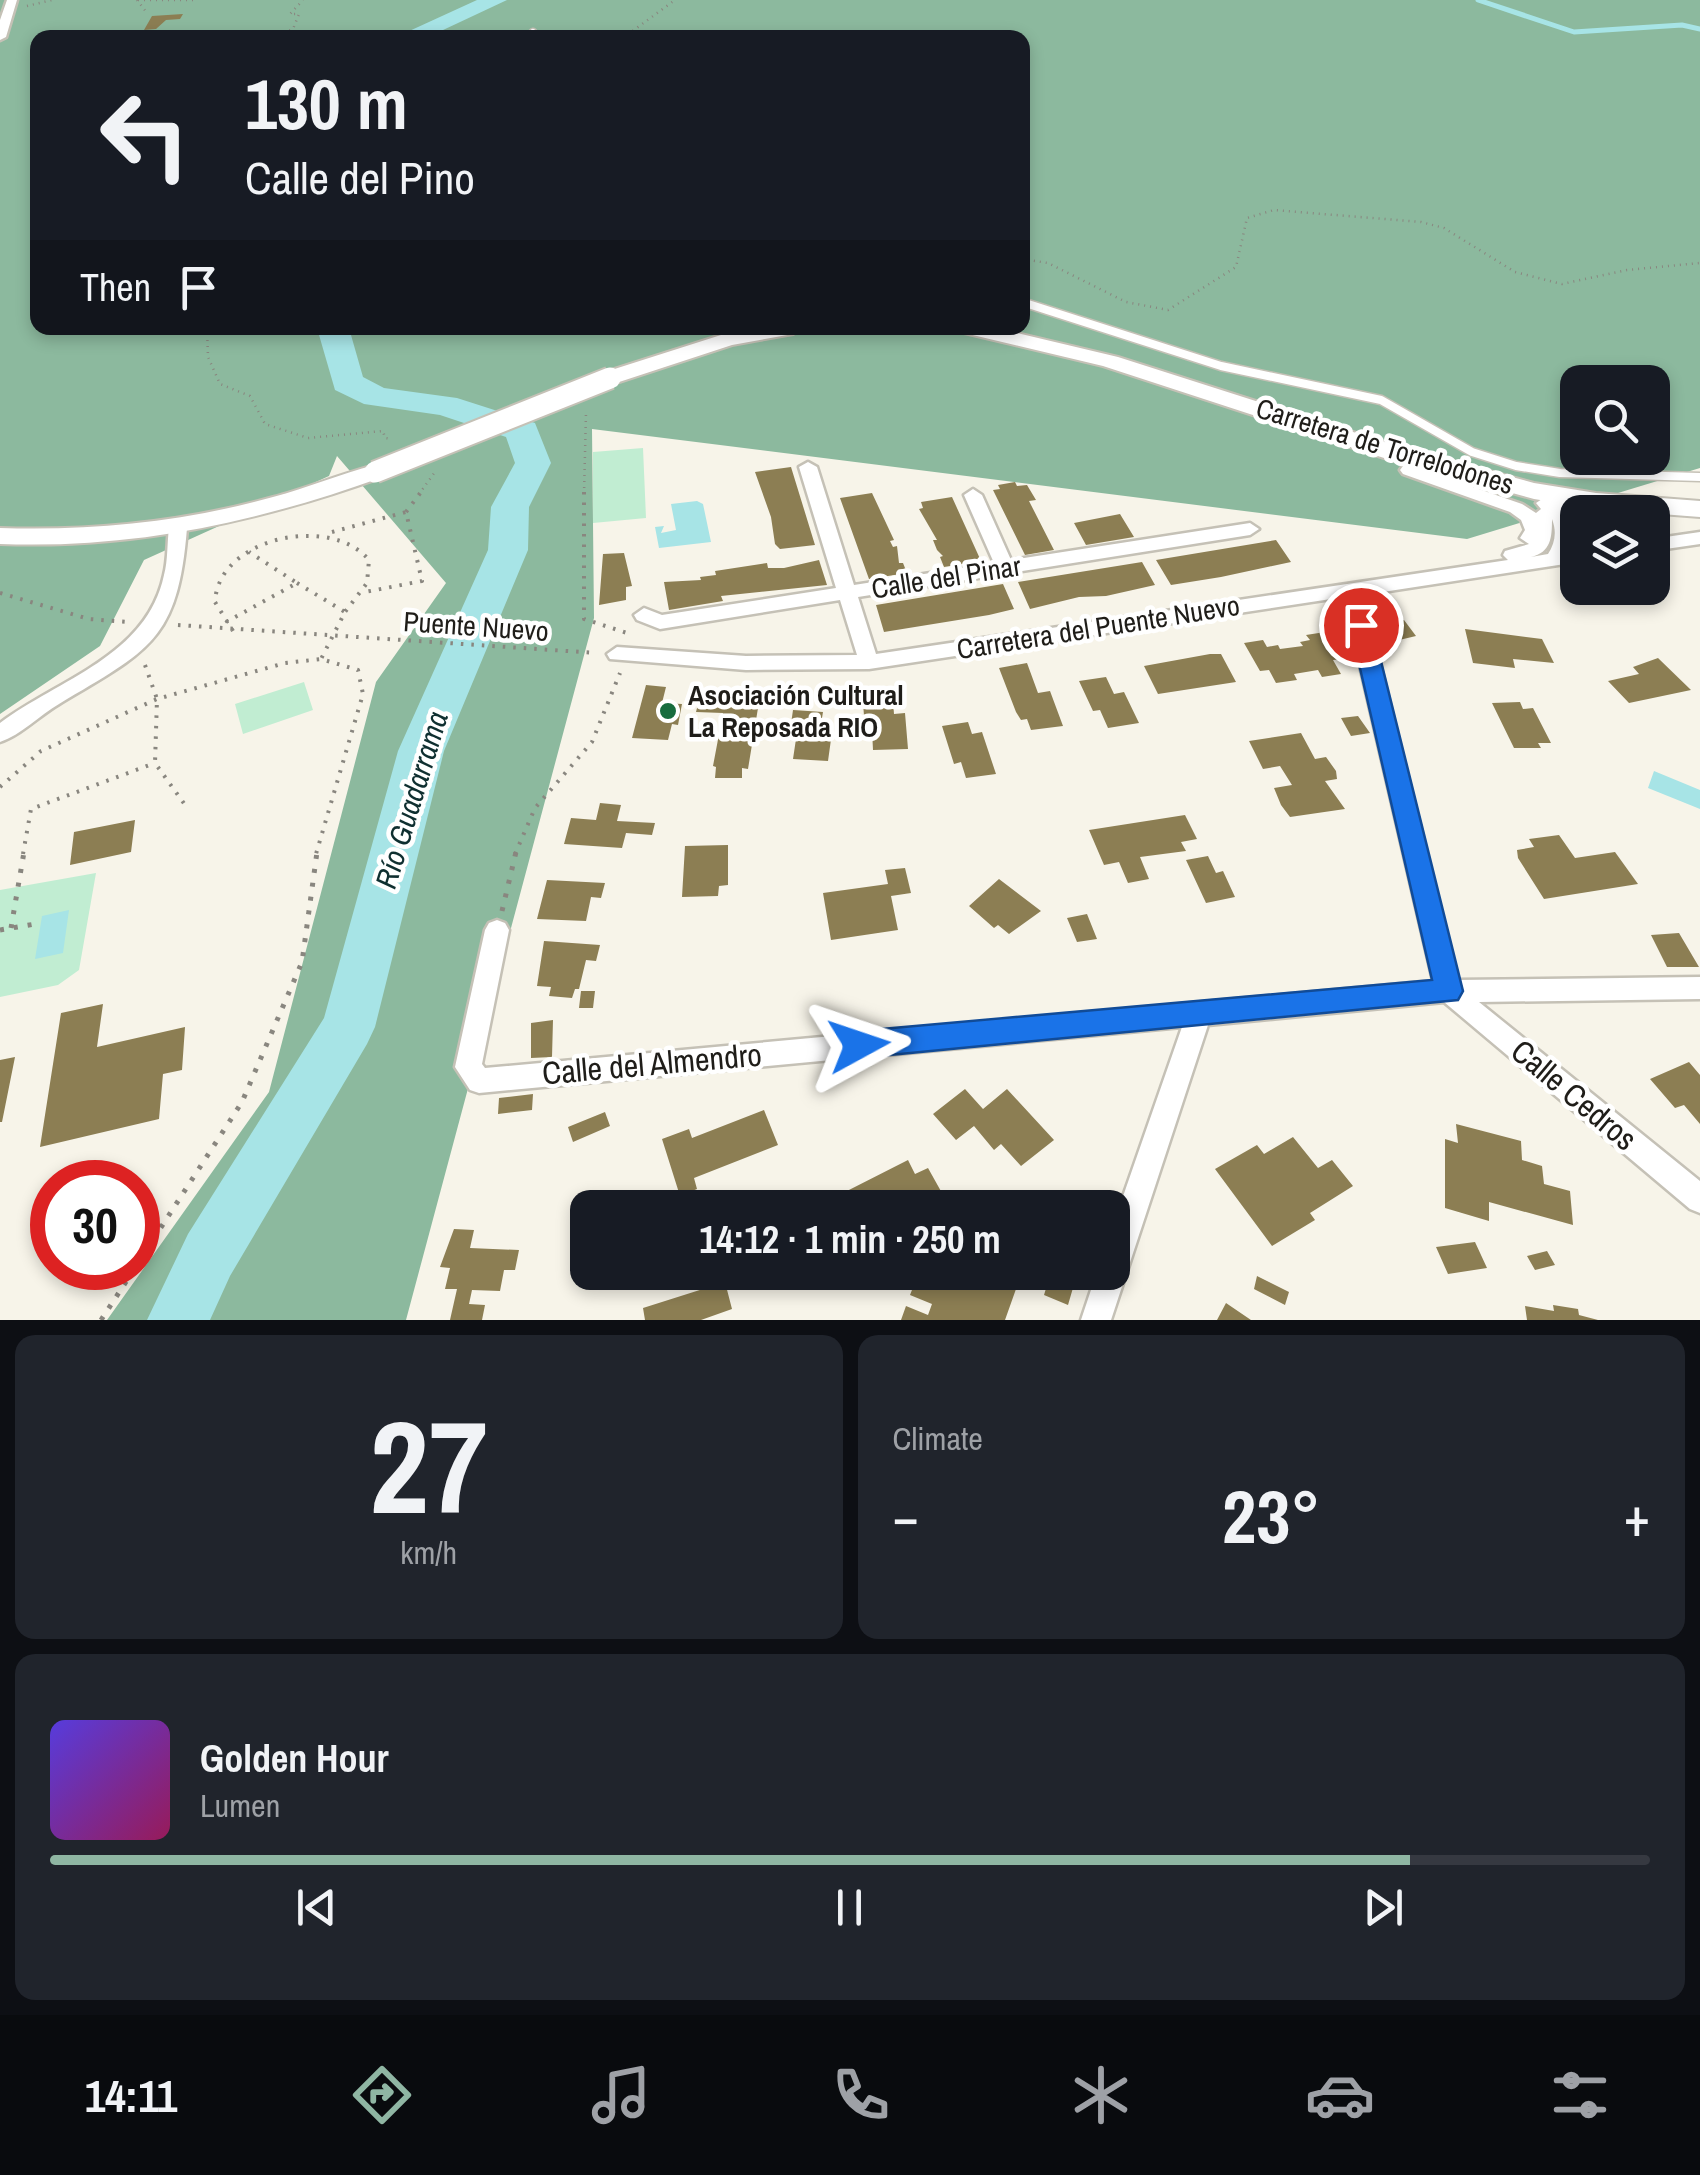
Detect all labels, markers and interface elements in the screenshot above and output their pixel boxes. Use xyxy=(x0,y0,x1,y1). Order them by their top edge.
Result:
text: 130 m xyxy=(245,57,408,151)
icon: left xyxy=(80,70,210,200)
text: Calle del Pino xyxy=(245,147,475,208)
icon: arrive xyxy=(171,260,226,315)
text: Then xyxy=(80,262,151,313)
map controls xyxy=(1560,365,1670,605)
button: search xyxy=(1560,365,1670,475)
street label: Carretera de Torrelodones xyxy=(1251,389,1519,503)
button: layers xyxy=(1560,495,1670,605)
street label: Calle del Pinar xyxy=(869,546,1024,608)
pin xyxy=(1319,583,1404,668)
street label: Carretera del Puente Nuevo xyxy=(954,586,1242,668)
icon: arrive xyxy=(1334,598,1389,653)
street label: Puente Nuevo xyxy=(402,602,550,650)
place label: Asociación Cultural La Reposada RIO xyxy=(688,676,904,746)
marker: Asociación Cultural La Reposada RIO xyxy=(657,700,679,722)
water label: Río Guadarrama xyxy=(365,706,457,893)
position arrow xyxy=(807,993,911,1097)
street label: Calle Cedros xyxy=(1502,1029,1646,1160)
street label: Calle del Almendro xyxy=(540,1032,764,1095)
speed limit sign: 30 xyxy=(30,1160,160,1290)
text: 14:12 · 1 min · 250 m xyxy=(699,1214,1001,1265)
text: 27 xyxy=(369,1378,488,1554)
text: Climate xyxy=(893,1417,983,1460)
text: 23° xyxy=(1222,1465,1320,1566)
text: − xyxy=(893,1479,919,1553)
text: + xyxy=(1624,1479,1650,1553)
text: km/h xyxy=(400,1531,457,1574)
text: Golden Hour xyxy=(200,1733,389,1784)
text: Lumen xyxy=(200,1784,280,1827)
icon: previous xyxy=(289,1880,344,1935)
icon: pause xyxy=(822,1880,877,1935)
icon: next xyxy=(1356,1880,1411,1935)
icon: directions xyxy=(347,2060,417,2130)
icon: music xyxy=(586,2060,656,2130)
icon: phone xyxy=(826,2060,896,2130)
icon: climate xyxy=(1066,2060,1136,2130)
icon: car xyxy=(1305,2060,1375,2130)
icon: filters xyxy=(1545,2060,1615,2130)
text: 14:11 xyxy=(85,2065,177,2126)

